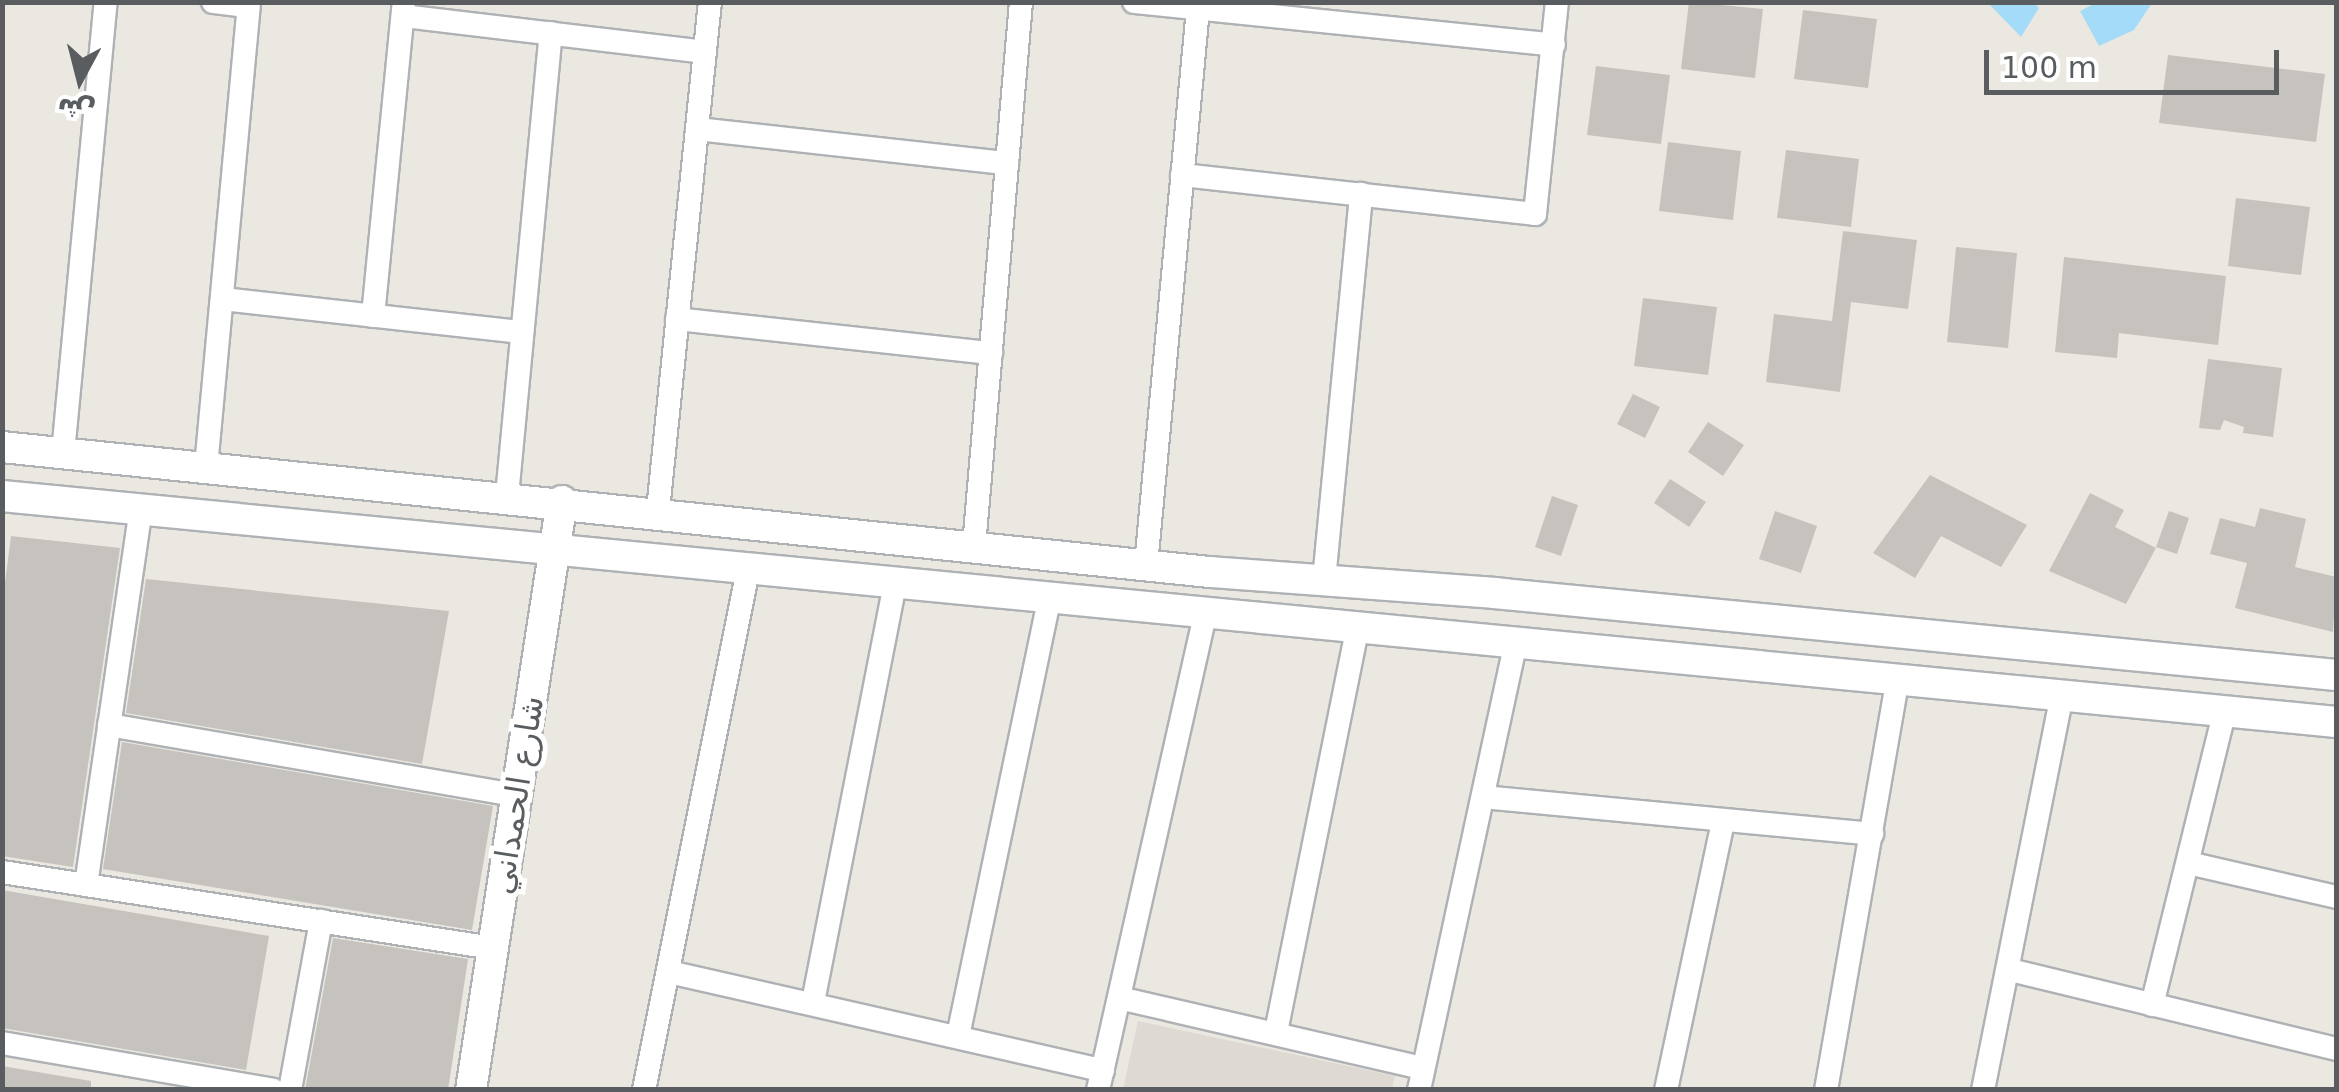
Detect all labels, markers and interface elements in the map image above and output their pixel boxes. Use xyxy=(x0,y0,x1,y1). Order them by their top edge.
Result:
north arrow xyxy=(30,30,130,130)
scale bar xyxy=(1989,30,2284,92)
text: 100 m xyxy=(2001,50,2097,85)
text: ش xyxy=(55,92,97,129)
street label: شارع الحمداني xyxy=(482,693,552,897)

